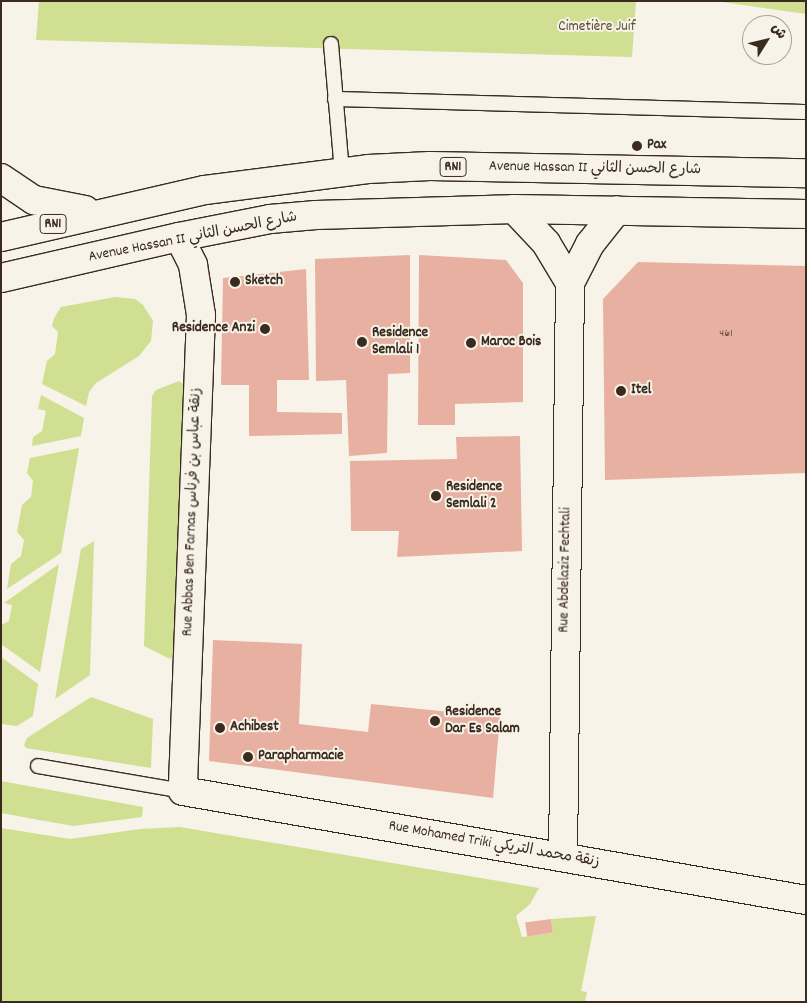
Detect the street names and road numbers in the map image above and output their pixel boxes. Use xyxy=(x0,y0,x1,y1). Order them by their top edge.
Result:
road number: RN1 xyxy=(439,156,467,178)
street label: Avenue Hassan II شارع الحسن الثاني xyxy=(489,158,701,180)
street label: Avenue Hassan II شارع الحسن الثاني xyxy=(87,209,299,267)
road number: RN1 xyxy=(39,212,67,235)
street label: Rue Abbas Ben Farnas زنقة عباس بن فرناس xyxy=(180,387,206,637)
street label: Rue Abdelaziz Fechtali xyxy=(556,507,576,633)
street label: Rue Mohamed Triki زنقة محمد التريكي xyxy=(387,818,601,872)

